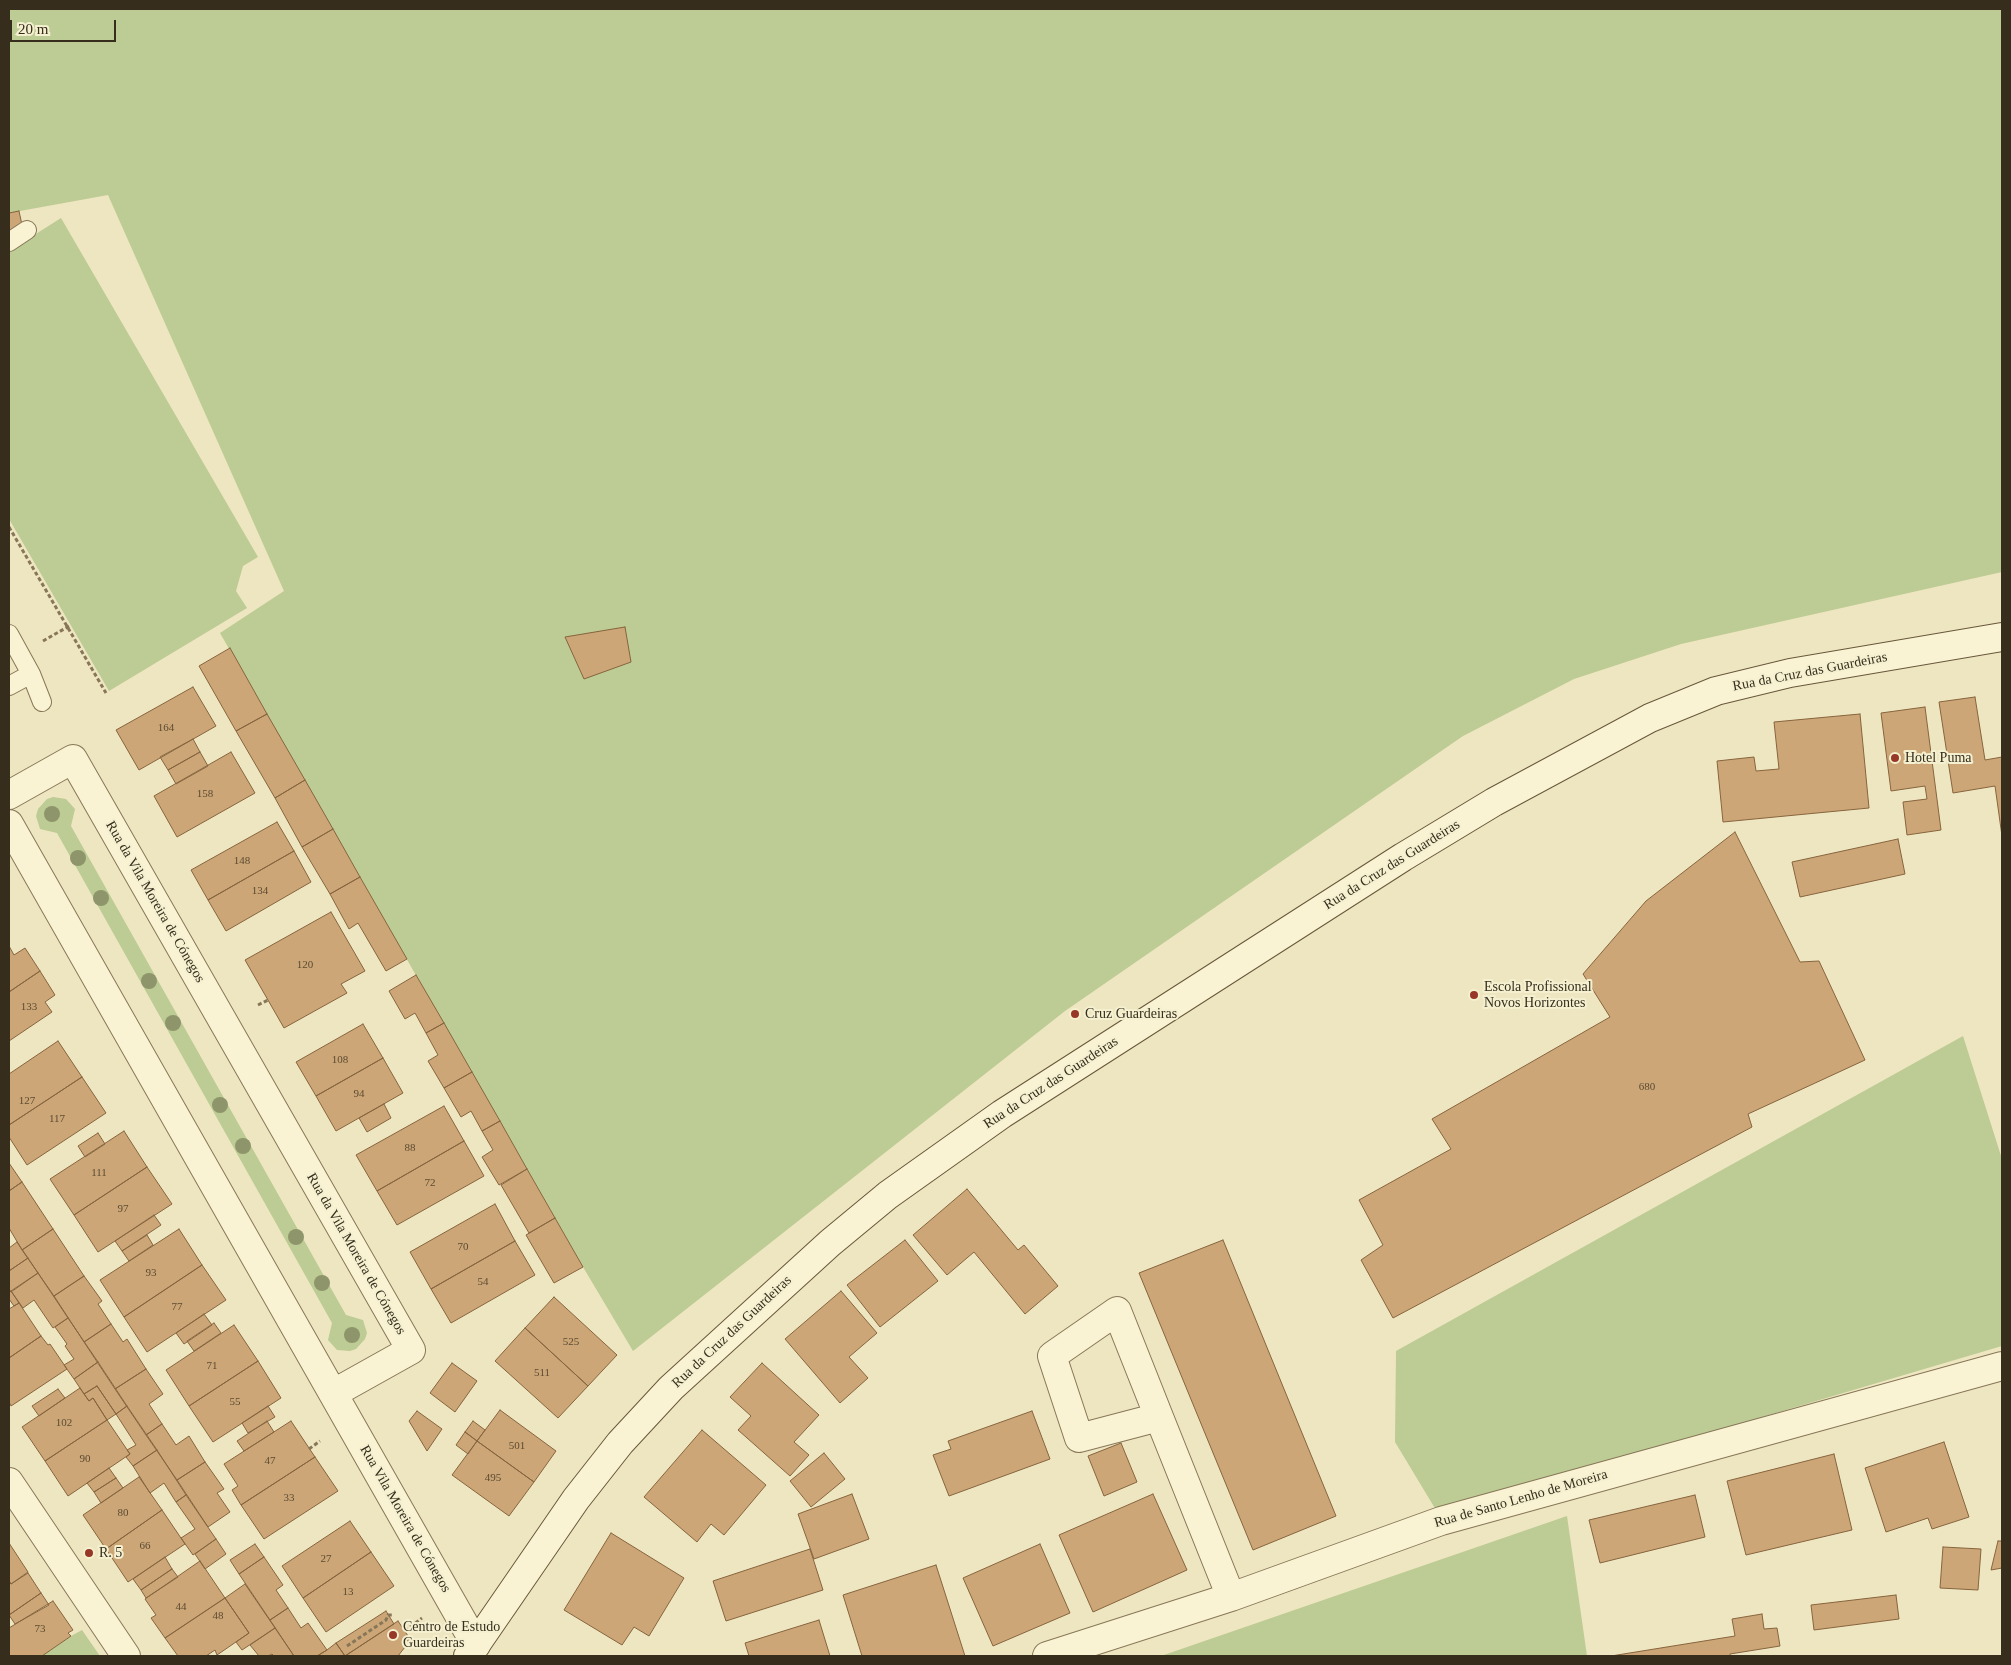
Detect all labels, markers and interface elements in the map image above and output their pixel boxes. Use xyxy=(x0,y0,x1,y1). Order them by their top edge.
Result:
scale bar xyxy=(12,10,119,42)
text: 20 m xyxy=(18,21,48,37)
street label: Rua da Cruz das Guardeiras xyxy=(1731,649,1889,695)
house number: 164 xyxy=(158,721,174,735)
place label: Hotel Puma xyxy=(1905,750,1971,766)
marker: Hotel Puma xyxy=(1889,752,1901,764)
house number: 158 xyxy=(197,787,213,801)
street label: Rua da Cruz das Guardeiras xyxy=(1321,816,1463,914)
street label: Rua da Vila Moreira de Cónegos xyxy=(102,818,208,986)
house number: 148 xyxy=(234,854,250,868)
house number: 134 xyxy=(252,884,268,898)
house number: 120 xyxy=(297,958,313,972)
place label: Escola Profissional Novos Horizontes xyxy=(1484,979,1592,1012)
marker: Escola Profissional Novos Horizontes xyxy=(1468,989,1480,1001)
house number: 133 xyxy=(21,1000,37,1014)
place label: Cruz Guardeiras xyxy=(1085,1006,1177,1022)
marker: Cruz Guardeiras xyxy=(1069,1008,1081,1020)
street label: Rua da Cruz das Guardeiras xyxy=(981,1033,1121,1133)
house number: 108 xyxy=(332,1053,348,1067)
house number: 680 xyxy=(1639,1080,1655,1094)
house number: 94 xyxy=(354,1087,364,1101)
house number: 127 xyxy=(19,1094,35,1108)
house number: 117 xyxy=(49,1112,65,1126)
house number: 88 xyxy=(404,1141,416,1155)
house number: 111 xyxy=(91,1166,107,1180)
street label: Rua da Vila Moreira de Cónegos xyxy=(303,1170,409,1338)
house number: 72 xyxy=(424,1176,436,1190)
house number: 97 xyxy=(118,1202,128,1216)
house number: 70 xyxy=(458,1240,468,1254)
house number: 93 xyxy=(146,1266,156,1280)
street label: Rua da Cruz das Guardeiras xyxy=(669,1272,795,1392)
house number: 54 xyxy=(478,1275,488,1289)
house number: 77 xyxy=(172,1300,182,1314)
house number: 525 xyxy=(563,1335,579,1349)
house number: 71 xyxy=(206,1359,218,1373)
house number: 511 xyxy=(534,1366,550,1380)
house number: 55 xyxy=(230,1395,240,1409)
house number: 102 xyxy=(56,1416,72,1430)
house number: 501 xyxy=(509,1439,525,1453)
street label: Rua Vila Moreira de Cónegos xyxy=(356,1442,454,1596)
house number: 90 xyxy=(80,1452,90,1466)
house number: 47 xyxy=(264,1454,276,1468)
street label: Rua de Santo Lenho de Moreira xyxy=(1433,1466,1609,1532)
house number: 495 xyxy=(485,1471,501,1485)
house number: 33 xyxy=(284,1491,294,1505)
house number: 80 xyxy=(118,1506,128,1520)
house number: 66 xyxy=(140,1539,150,1553)
place label: R. 5 xyxy=(99,1545,122,1561)
marker: R. 5 xyxy=(83,1547,95,1559)
house number: 27 xyxy=(321,1552,332,1566)
house number: 13 xyxy=(342,1585,353,1599)
house number: 44 xyxy=(176,1600,187,1614)
house number: 48 xyxy=(212,1609,224,1623)
place label: Centro de Estudo Guardeiras xyxy=(403,1619,500,1651)
house number: 73 xyxy=(34,1622,46,1636)
marker: Centro de Estudo Guardeiras xyxy=(387,1629,399,1641)

